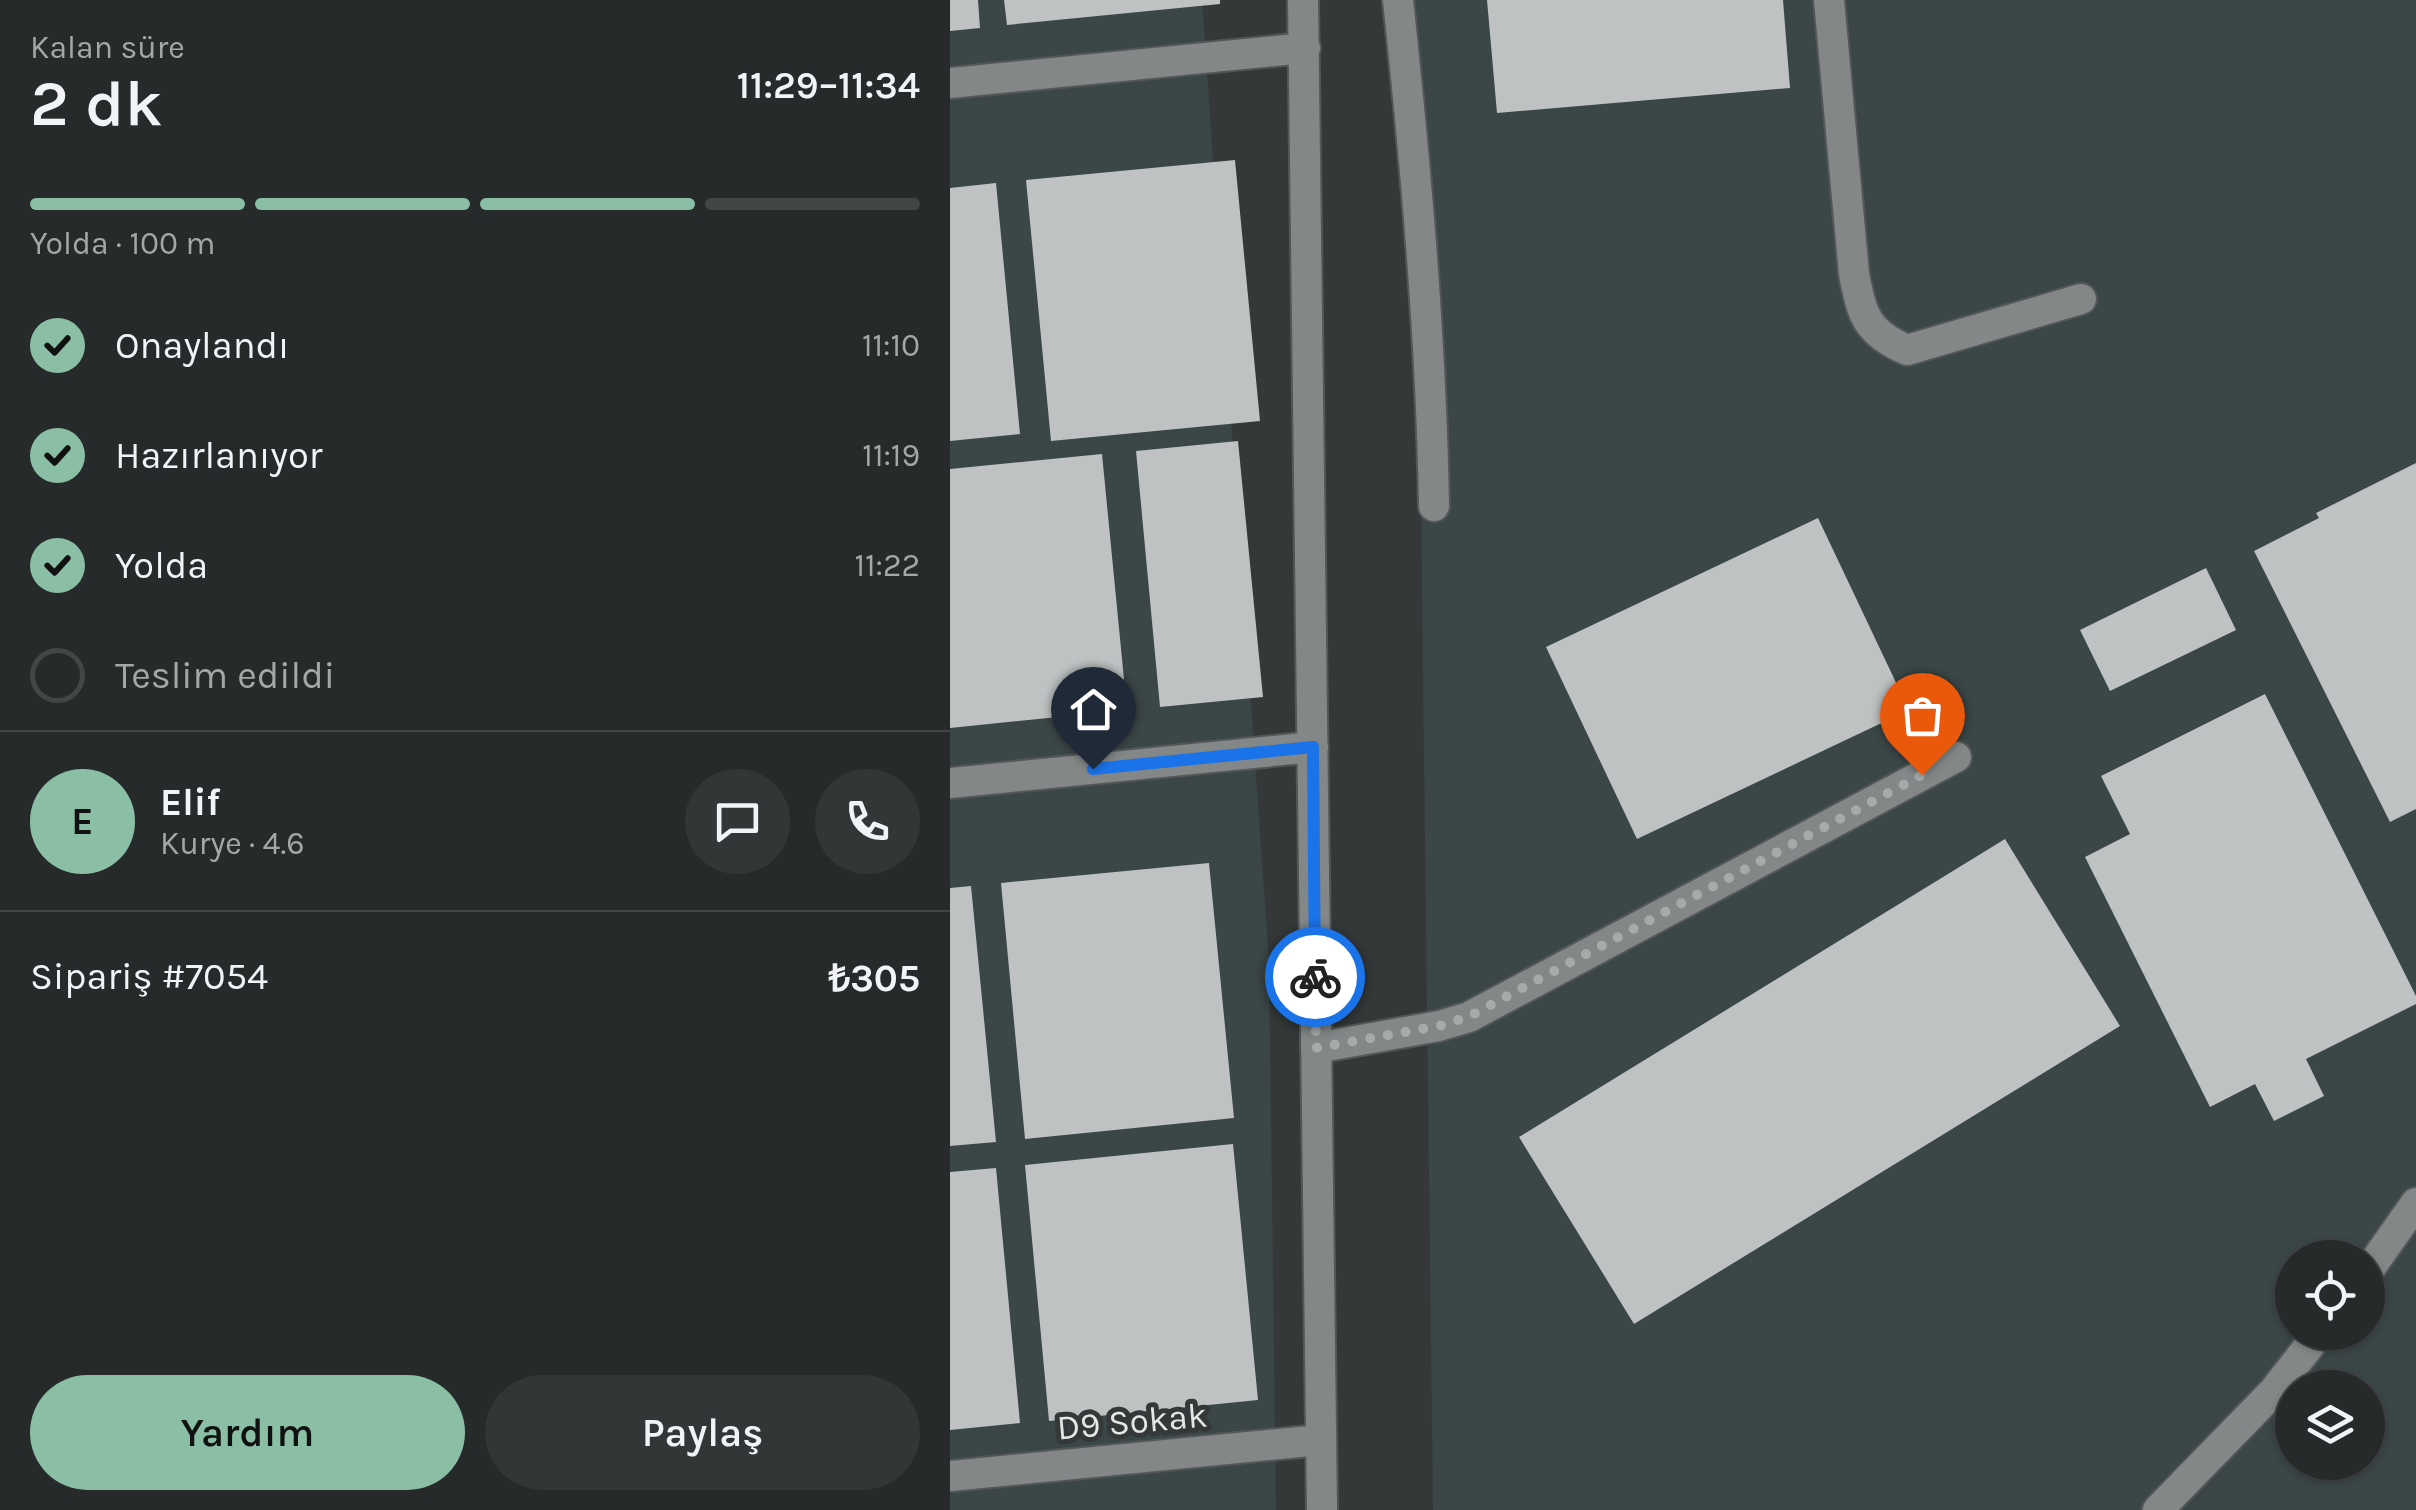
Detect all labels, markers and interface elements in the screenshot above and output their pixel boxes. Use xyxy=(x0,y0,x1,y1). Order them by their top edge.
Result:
text: Kalan süre xyxy=(30,29,185,66)
text: 11:29–11:34 xyxy=(737,63,920,108)
text: 2 dk xyxy=(30,65,163,141)
text: Yolda · 100 m xyxy=(30,225,216,262)
icon: check xyxy=(30,318,85,373)
text: Onaylandı xyxy=(115,323,289,368)
text: 11:10 xyxy=(862,327,920,364)
icon: check xyxy=(30,428,85,483)
text: Hazırlanıyor xyxy=(115,433,322,478)
text: 11:19 xyxy=(862,437,920,474)
icon: check xyxy=(30,538,85,593)
text: Yolda xyxy=(115,543,208,588)
text: 11:22 xyxy=(854,547,920,584)
text: Teslim edildi xyxy=(115,653,335,698)
pin xyxy=(1051,667,1136,770)
pin xyxy=(1880,673,1965,776)
icon: home xyxy=(1066,682,1121,737)
icon: bag xyxy=(1895,688,1950,743)
button: chat xyxy=(685,769,790,874)
button: phone xyxy=(815,769,920,874)
text: Elif xyxy=(160,780,220,825)
text: E xyxy=(71,799,94,844)
text: Kurye · 4.6 xyxy=(160,825,305,862)
courier xyxy=(1265,927,1365,1027)
icon: bike xyxy=(1288,950,1343,1005)
text: Sipariş #7054 xyxy=(30,954,268,999)
text: ₺305 xyxy=(828,956,920,1001)
map controls xyxy=(2275,1240,2385,1480)
button: locate xyxy=(2275,1240,2385,1350)
button: layers xyxy=(2275,1370,2385,1480)
button: Yardım xyxy=(30,1375,465,1490)
button: Paylaş xyxy=(485,1375,920,1490)
street label: D9 Sokak xyxy=(1055,1395,1209,1448)

